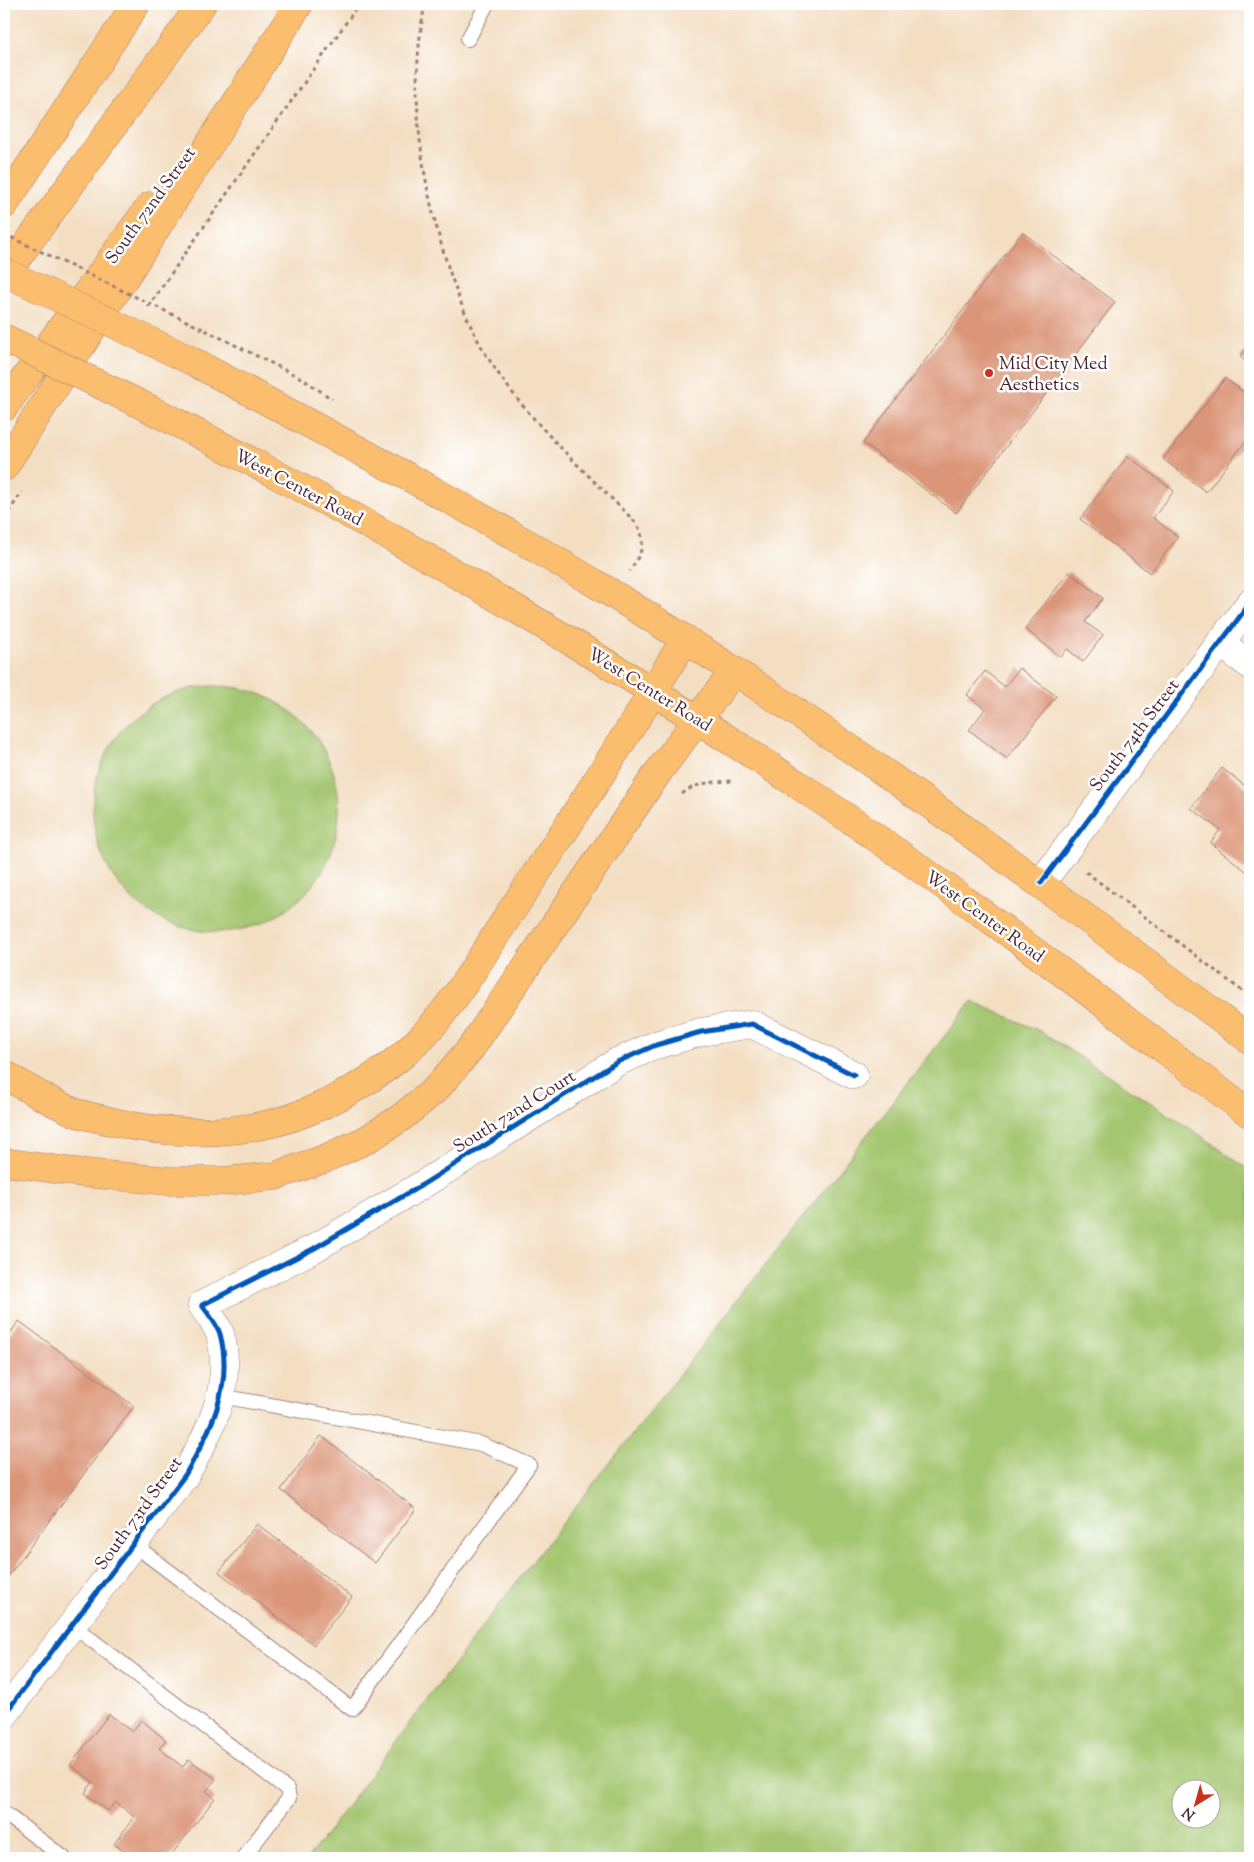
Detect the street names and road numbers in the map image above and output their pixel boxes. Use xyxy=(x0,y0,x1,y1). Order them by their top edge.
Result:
street label: South 72nd Street xyxy=(100,142,203,270)
street label: West Center Road xyxy=(229,444,367,534)
street label: West Center Road xyxy=(582,642,716,739)
street label: South 74th Street xyxy=(1085,674,1187,798)
street label: West Center Road xyxy=(919,865,1049,970)
street label: South 72nd Court xyxy=(449,1064,581,1161)
street label: South 73rd Street xyxy=(89,1452,190,1576)

